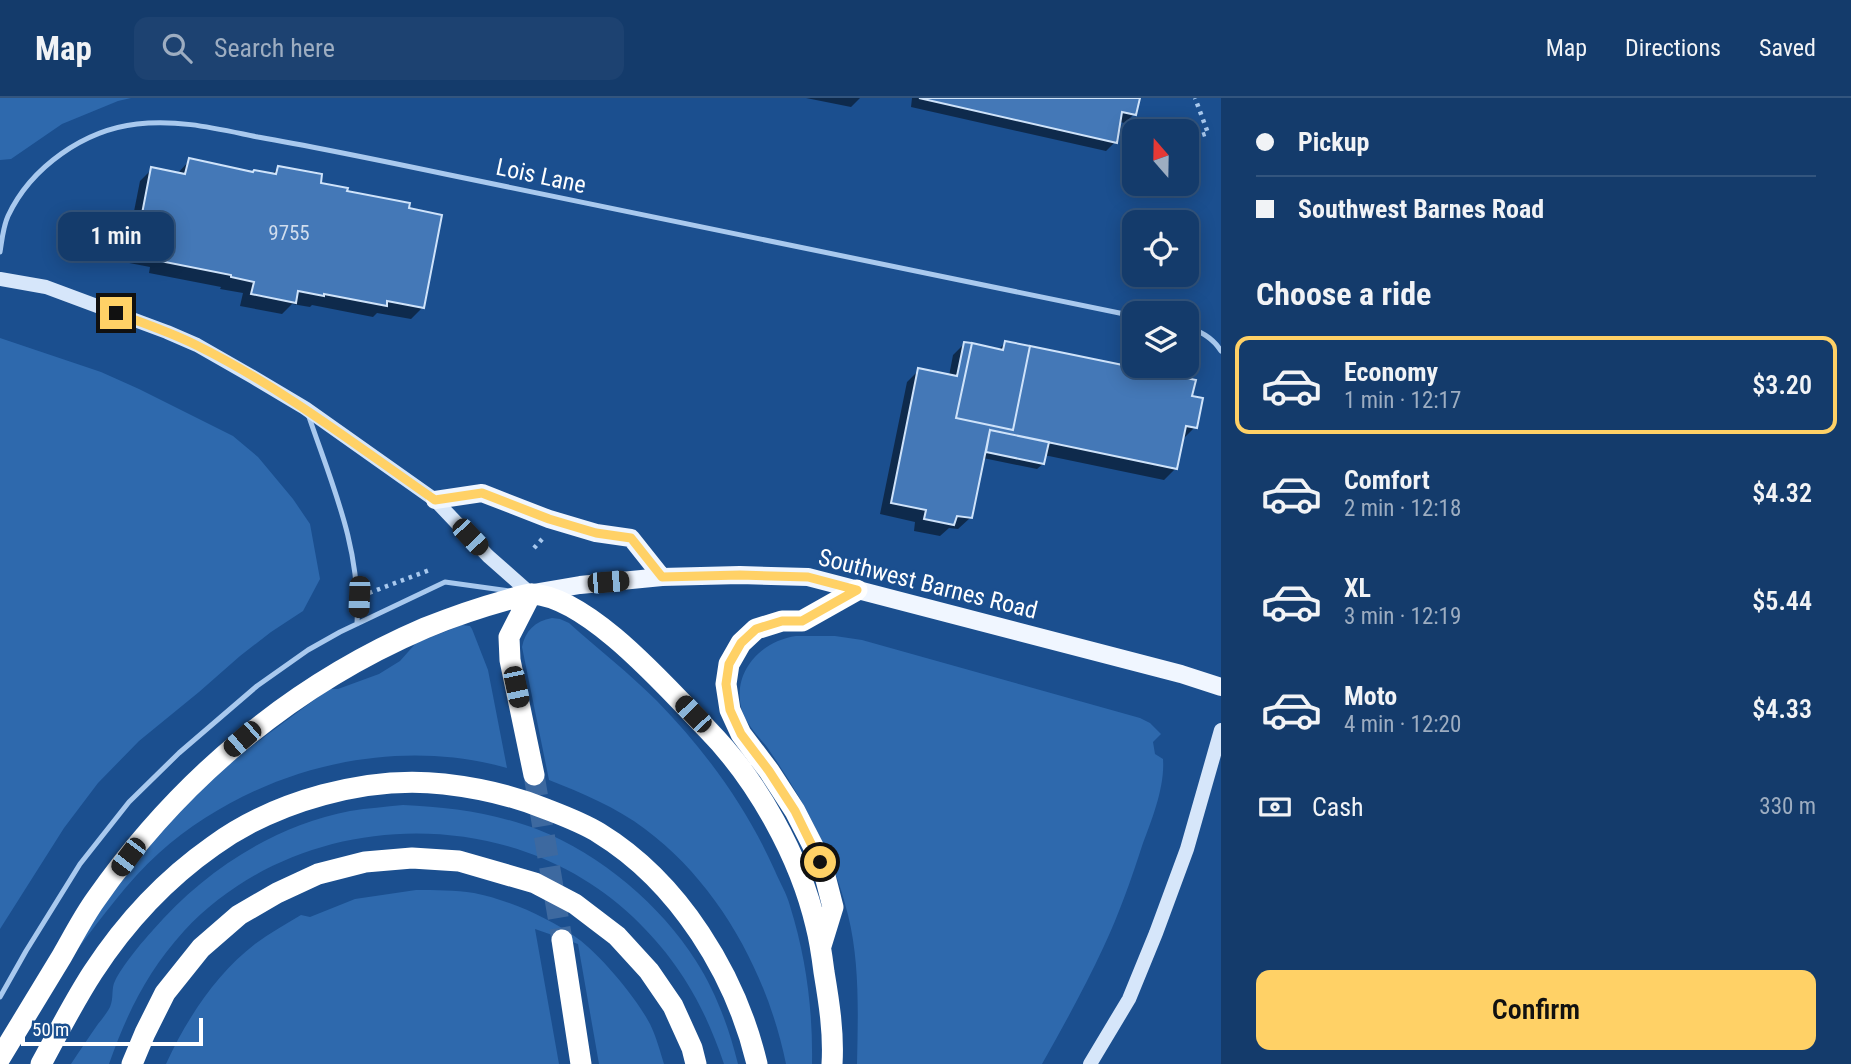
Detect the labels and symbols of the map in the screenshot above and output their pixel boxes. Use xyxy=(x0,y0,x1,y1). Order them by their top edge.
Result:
north arrow xyxy=(1122,119,1199,196)
street label: Lois Lane xyxy=(493,153,589,199)
callout: 1 min xyxy=(58,212,174,260)
house number: 9755 xyxy=(268,221,310,245)
route end xyxy=(100,297,132,329)
car xyxy=(448,514,493,560)
street label: Southwest Barnes Road xyxy=(816,543,1040,625)
car xyxy=(587,570,630,594)
car xyxy=(348,576,371,618)
car xyxy=(502,664,531,710)
car xyxy=(671,692,716,736)
car xyxy=(220,717,265,761)
car xyxy=(107,834,150,880)
route start xyxy=(804,846,836,878)
scale bar xyxy=(21,1015,203,1047)

